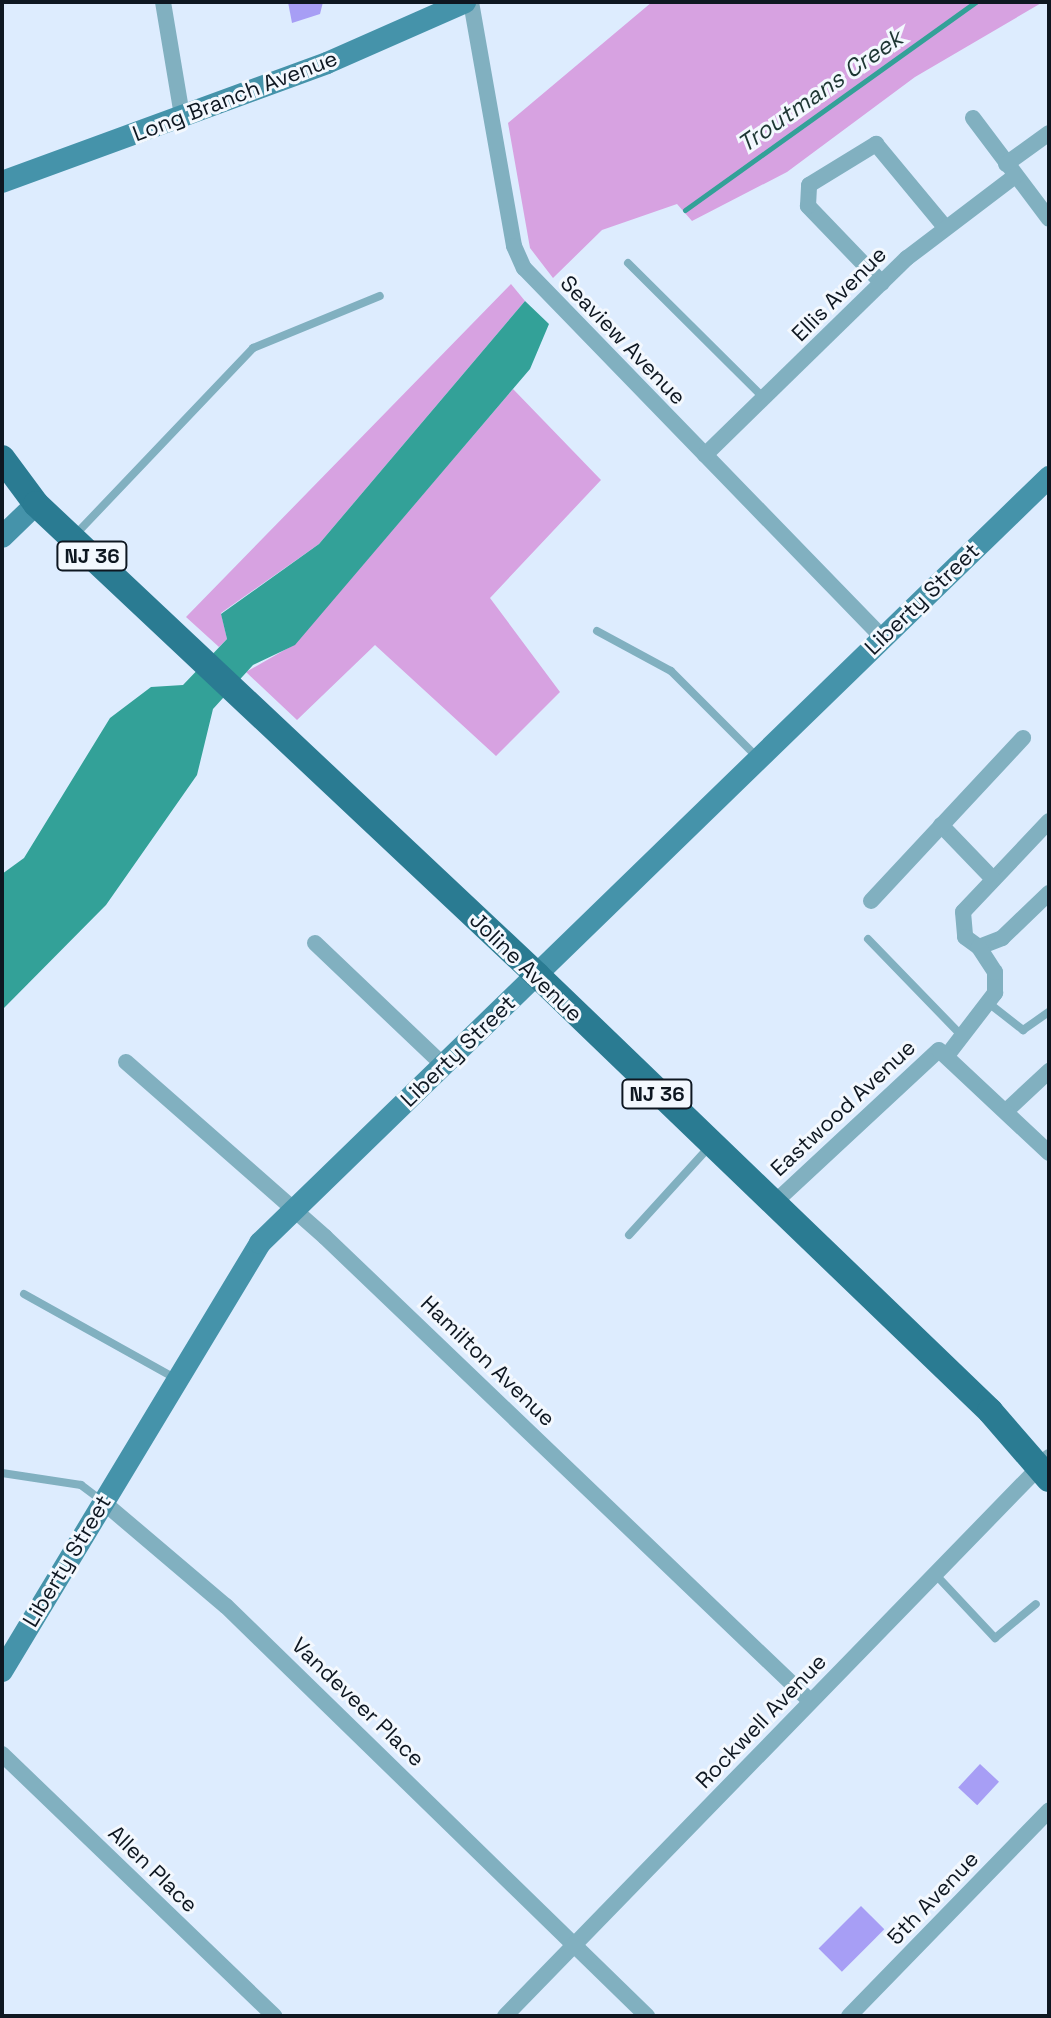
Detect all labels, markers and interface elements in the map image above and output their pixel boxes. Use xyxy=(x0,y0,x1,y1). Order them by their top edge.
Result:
water label: Troutmans Creek xyxy=(732,23,908,159)
street label: Long Branch Avenue xyxy=(129,45,341,147)
street label: Ellis Avenue xyxy=(786,241,892,347)
street label: Seaview Avenue xyxy=(555,270,691,410)
street label: Liberty Street xyxy=(859,538,985,660)
road number: NJ 36 xyxy=(56,540,128,572)
street label: Joline Avenue xyxy=(464,907,588,1027)
street label: Liberty Street xyxy=(395,990,521,1112)
street label: Eastwood Avenue xyxy=(765,1034,921,1182)
road number: NJ 36 xyxy=(621,1078,693,1110)
street label: Hamilton Avenue xyxy=(415,1290,561,1432)
street label: Liberty Street xyxy=(17,1490,117,1632)
street label: Vandeveer Place xyxy=(286,1632,430,1772)
street label: Rockwell Avenue xyxy=(690,1648,832,1794)
street label: Allen Place xyxy=(103,1820,203,1918)
street label: 5th Avenue xyxy=(882,1846,984,1950)

